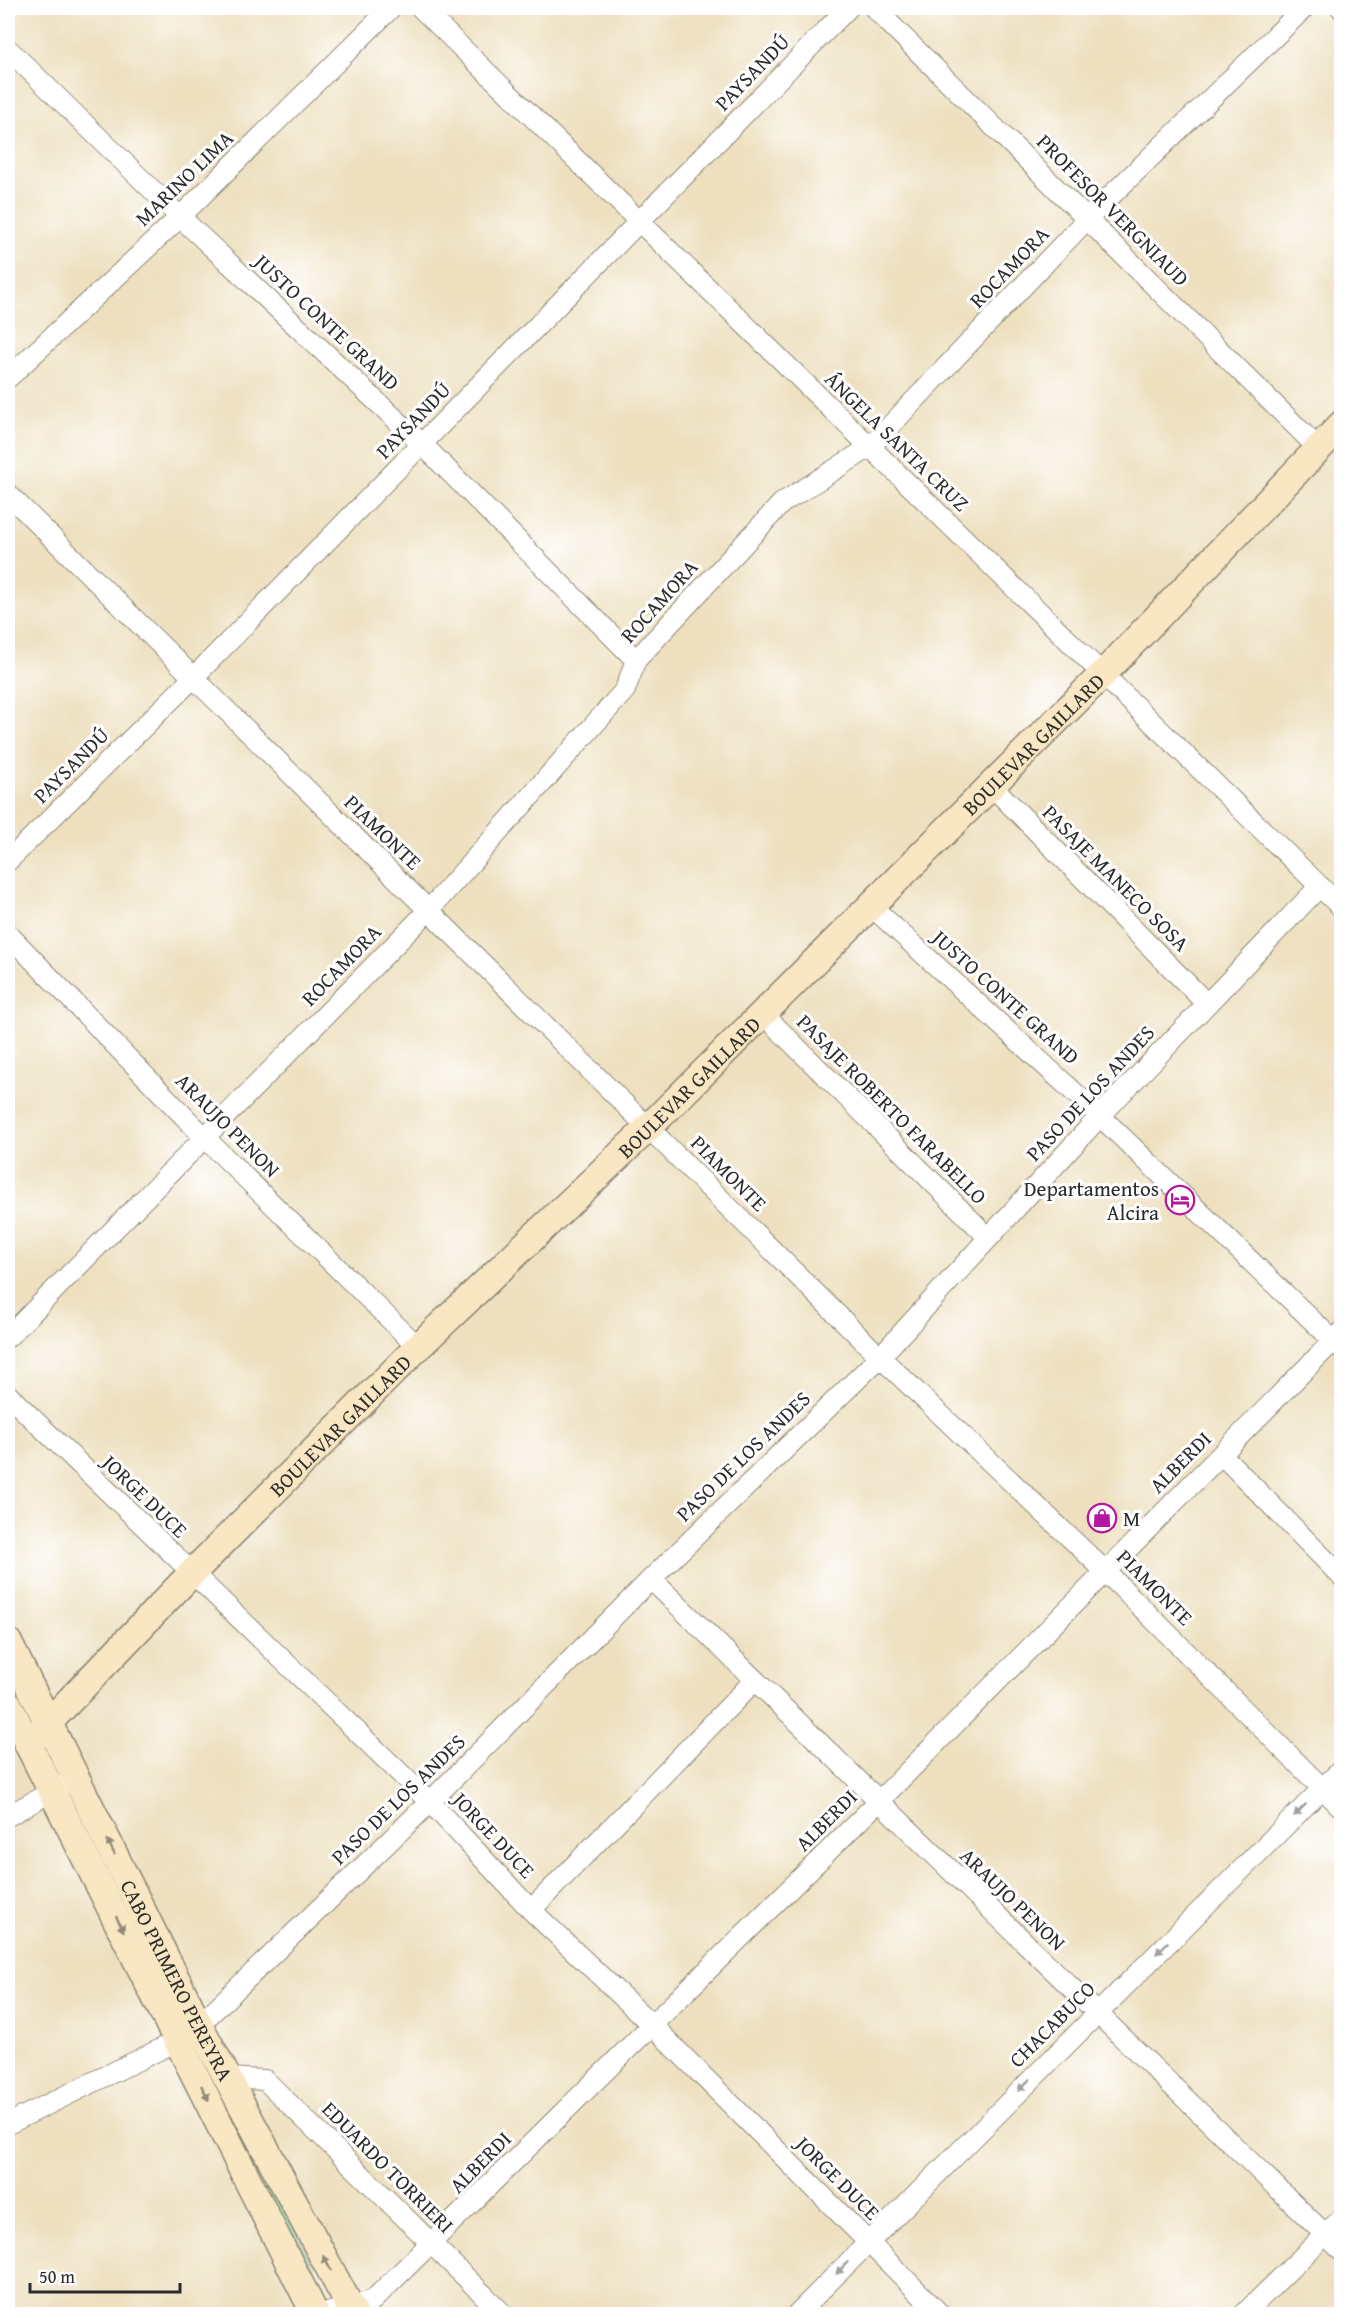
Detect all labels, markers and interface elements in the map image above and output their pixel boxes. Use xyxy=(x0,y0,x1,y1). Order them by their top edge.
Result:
street label: PAYSANDÚ xyxy=(707,26,797,117)
street label: MARINO LIMA xyxy=(128,123,240,233)
street label: PROFESOR VERGNIAUD xyxy=(1030,127,1196,293)
street label: ROCAMORA xyxy=(962,219,1056,315)
street label: JUSTO CONTE GRAND xyxy=(245,244,406,398)
street label: ÁNGELA SANTA CRUZ xyxy=(818,364,976,518)
street label: PAYSANDÚ xyxy=(368,374,458,465)
street label: ROCAMORA xyxy=(613,552,705,650)
street label: BOULEVAR GAILLARD xyxy=(955,666,1111,822)
street label: PAYSANDÚ xyxy=(26,720,116,810)
street label: PIAMONTE xyxy=(337,787,429,877)
street label: PASAJE MANECO SOSA xyxy=(1035,797,1197,959)
street label: ROCAMORA xyxy=(294,917,388,1013)
street label: JUSTO CONTE GRAND xyxy=(923,920,1086,1072)
street label: PASAJE ROBERTO FARABELLO xyxy=(790,1007,994,1211)
street label: BOULEVAR GAILLARD xyxy=(610,1009,767,1165)
street label: PASO DE LOS ANDES xyxy=(1019,1018,1161,1168)
street label: ARAUJO PENON xyxy=(169,1066,287,1184)
street label: PIAMONTE xyxy=(684,1128,774,1218)
place label: Departamentos Alcira xyxy=(1024,1173,1159,1228)
hotel icon: Departamentos Alcira xyxy=(1164,1184,1196,1216)
street label: BOULEVAR GAILLARD xyxy=(262,1347,418,1503)
street label: PASO DE LOS ANDES xyxy=(669,1384,817,1528)
street label: ALBERDI xyxy=(1142,1424,1218,1500)
street label: JORGE DUCE xyxy=(93,1445,195,1545)
shop icon: M xyxy=(1086,1502,1118,1534)
place label: M xyxy=(1123,1503,1140,1534)
street label: PIAMONTE xyxy=(1110,1542,1200,1632)
street label: PASO DE LOS ANDES xyxy=(324,1727,472,1871)
street label: ALBERDI xyxy=(788,1782,864,1858)
street label: JORGE DUCE xyxy=(444,1783,542,1885)
one-way arrow xyxy=(1293,1803,1308,1817)
one-way arrow xyxy=(106,1839,116,1856)
street label: ARAUJO PENON xyxy=(953,1840,1073,1958)
street label: CABO PRIMERO PEREYRA xyxy=(113,1874,242,2086)
one-way arrow xyxy=(115,1916,125,1933)
one-way arrow xyxy=(1155,1940,1169,1955)
street label: CHACABUCO xyxy=(1002,1974,1102,2074)
one-way arrow xyxy=(1018,2078,1032,2092)
one-way arrow xyxy=(201,2084,210,2101)
street label: EDUARDO TORRIERI xyxy=(315,2094,461,2240)
street label: ALBERDI xyxy=(442,2124,518,2200)
street label: JORGE DUCE xyxy=(787,2127,887,2227)
one-way arrow xyxy=(322,2254,332,2271)
scale bar xyxy=(30,2256,180,2294)
one-way arrow xyxy=(835,2261,849,2276)
text: 50 m xyxy=(39,2263,75,2290)

